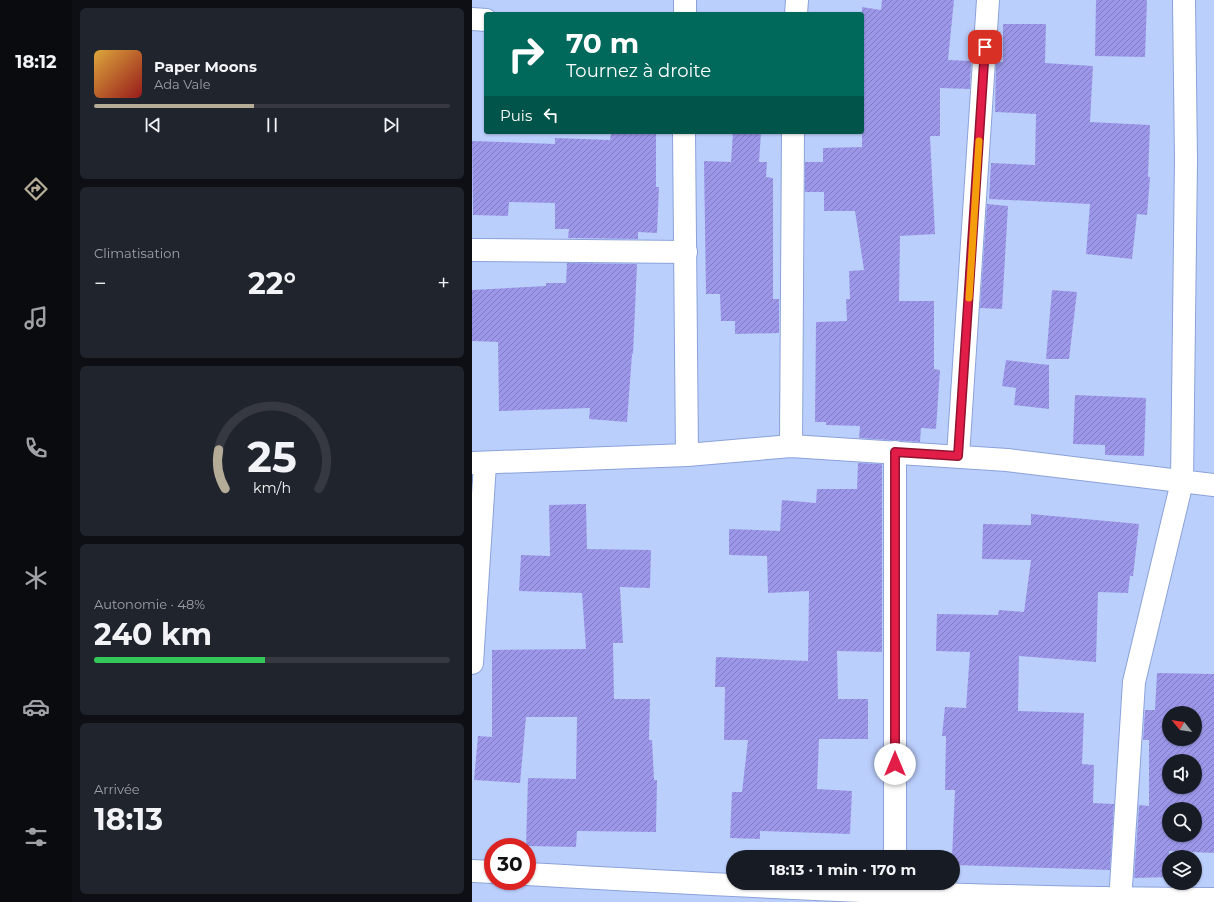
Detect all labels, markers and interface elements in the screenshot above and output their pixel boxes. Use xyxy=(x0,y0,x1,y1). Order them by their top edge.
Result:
text: 70 m xyxy=(566,26,639,60)
icon: right xyxy=(500,28,552,80)
pin xyxy=(968,30,1002,64)
icon: arrive xyxy=(974,36,996,58)
text: 18:12 xyxy=(15,51,57,73)
text: Paper Moons xyxy=(154,57,257,76)
text: Tournez à droite xyxy=(566,60,711,82)
text: Ada Vale xyxy=(154,76,211,92)
icon: left xyxy=(540,104,562,126)
text: Puis xyxy=(500,106,532,125)
icon: previous xyxy=(142,114,164,136)
icon: pause xyxy=(261,114,283,136)
icon: next xyxy=(380,114,402,136)
icon: directions xyxy=(22,175,50,203)
text: Climatisation xyxy=(94,245,180,261)
text: 22° xyxy=(248,265,296,302)
text: − xyxy=(94,270,107,297)
text: + xyxy=(437,270,450,297)
icon: music xyxy=(22,304,50,332)
text: 25 xyxy=(247,432,297,482)
icon: phone xyxy=(22,434,50,462)
text: km/h xyxy=(253,479,291,497)
icon: climate xyxy=(22,564,50,592)
text: Autonomie · 48% xyxy=(94,596,205,612)
text: 240 km xyxy=(94,616,212,653)
icon: car xyxy=(22,693,50,721)
north arrow xyxy=(1162,706,1202,746)
map controls xyxy=(1162,706,1202,890)
position arrow xyxy=(874,743,916,785)
button: sound xyxy=(1162,754,1202,794)
text: Arrivée xyxy=(94,781,140,797)
text: 18:13 xyxy=(94,801,163,838)
button: search xyxy=(1162,802,1202,842)
icon: filters xyxy=(22,823,50,851)
speed limit sign: 30 xyxy=(484,838,536,890)
button: layers xyxy=(1162,850,1202,890)
text: 18:13 · 1 min · 170 m xyxy=(770,860,916,879)

